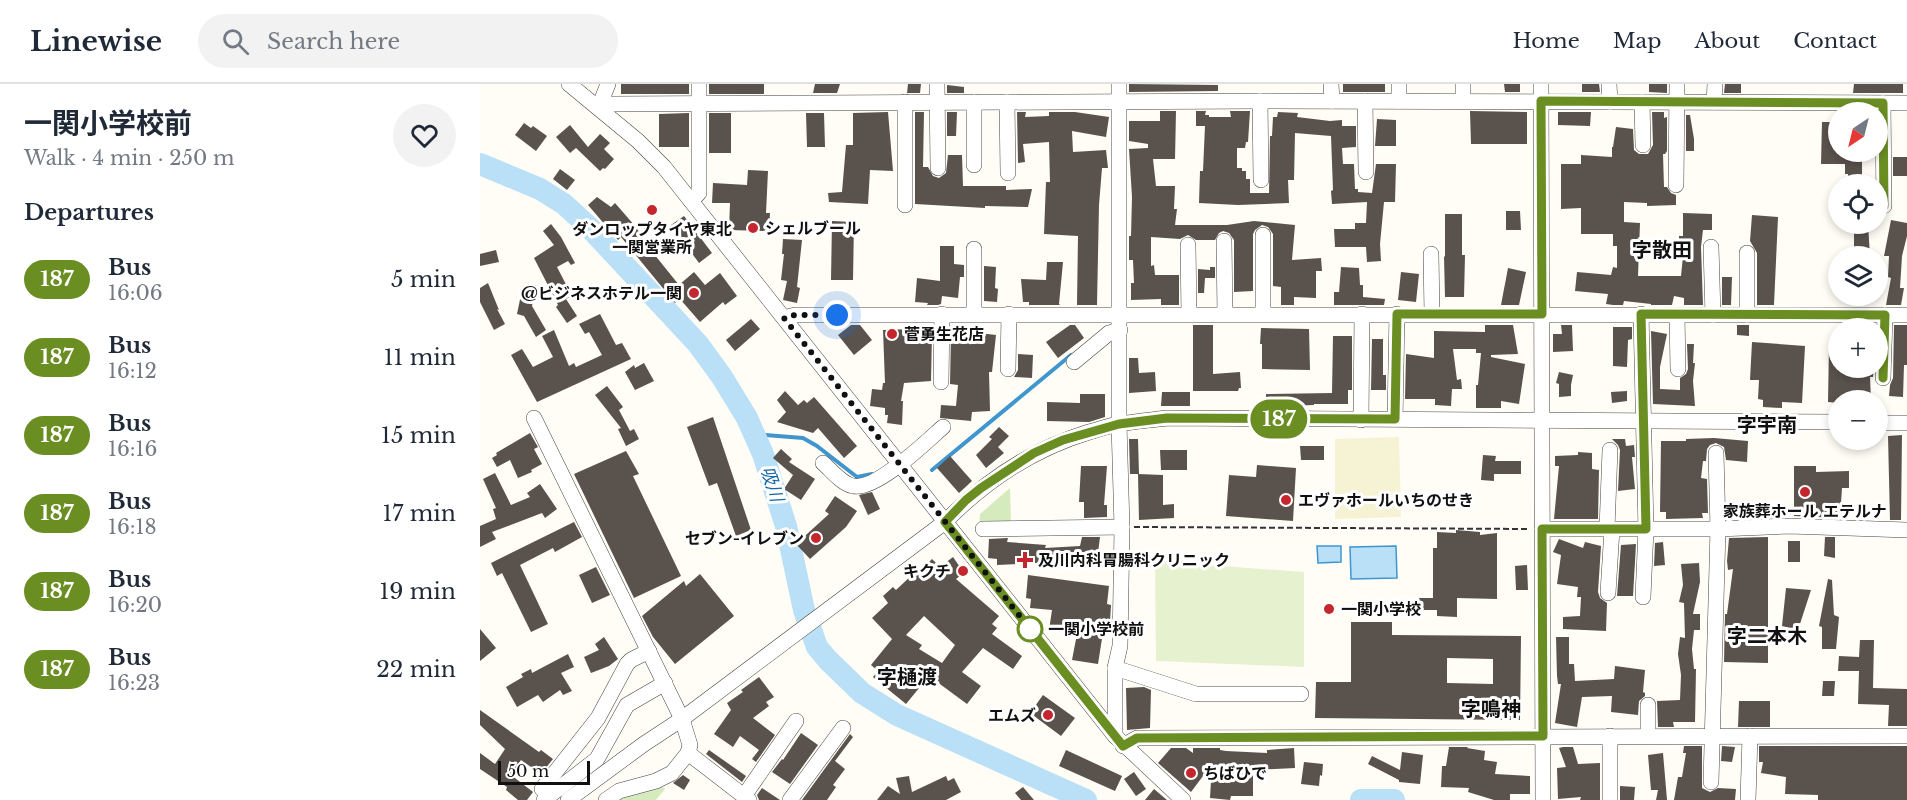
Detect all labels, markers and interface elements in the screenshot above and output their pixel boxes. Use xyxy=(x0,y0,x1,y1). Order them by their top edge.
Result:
search box xyxy=(198,14,618,68)
text: Linewise xyxy=(30,24,162,59)
icon: search xyxy=(219,25,252,58)
text: Search here xyxy=(267,28,400,55)
text: Home xyxy=(1513,28,1580,54)
text: Map xyxy=(1613,28,1661,54)
text: About xyxy=(1694,28,1760,54)
text: Contact xyxy=(1793,28,1877,54)
north arrow xyxy=(1828,102,1888,162)
map controls xyxy=(1828,102,1888,450)
button: heart xyxy=(393,104,456,167)
text: 一関小学校前 xyxy=(24,106,192,141)
text: Walk · 4 min · 250 m xyxy=(24,146,234,170)
button: locate xyxy=(1828,174,1888,234)
text: Departures xyxy=(24,199,154,226)
marker: ダンロップタイヤ東北 一関営業所 xyxy=(645,203,659,217)
place label: シェルブール xyxy=(765,218,861,238)
place label: ダンロップタイヤ東北 一関営業所 xyxy=(572,219,732,257)
marker: シェルブール xyxy=(746,221,760,235)
district label: 字散田 xyxy=(1632,238,1692,262)
button: layers xyxy=(1828,246,1888,306)
text: Bus xyxy=(108,254,151,281)
text: 187 xyxy=(40,266,74,292)
text: 5 min xyxy=(391,266,456,293)
text: 16:06 xyxy=(108,281,163,305)
place label: @ビジネスホテル一関 xyxy=(521,283,682,303)
marker: @ビジネスホテル一関 xyxy=(687,286,701,300)
your location xyxy=(822,300,852,330)
button: + xyxy=(1828,318,1888,378)
place label: 菅勇生花店 xyxy=(904,324,984,344)
marker: 菅勇生花店 xyxy=(885,327,899,341)
text: Bus xyxy=(108,332,151,359)
text: 187 xyxy=(40,344,74,370)
text: 11 min xyxy=(384,344,456,371)
text: 16:12 xyxy=(108,359,157,383)
button: − xyxy=(1828,390,1888,450)
line badge: 187 xyxy=(1244,400,1314,438)
text: 187 xyxy=(1262,406,1296,432)
text: Bus xyxy=(108,410,151,437)
district label: 字宇南 xyxy=(1737,413,1797,437)
text: 187 xyxy=(40,422,74,448)
text: 15 min xyxy=(381,422,456,449)
text: 16:16 xyxy=(108,437,157,461)
water label: 吸川 xyxy=(756,463,789,506)
marker: 家族葬ホール エテルナ xyxy=(1798,485,1812,499)
text: Bus xyxy=(108,488,151,515)
place label: エヴァホールいちのせき xyxy=(1298,490,1474,510)
marker: エヴァホールいちのせき xyxy=(1279,493,1293,507)
text: 187 xyxy=(40,500,74,526)
text: 17 min xyxy=(383,500,456,527)
place label: 家族葬ホール エテルナ xyxy=(1723,501,1887,521)
text: 16:18 xyxy=(108,515,157,539)
place label: セブン-イレブン xyxy=(685,528,804,548)
marker: セブン-イレブン xyxy=(809,531,823,545)
place label: 及川内科胃腸科クリニック xyxy=(1038,550,1230,570)
marker: 及川内科胃腸科クリニック xyxy=(1016,551,1034,569)
place label: キクチ xyxy=(903,561,951,581)
marker: キクチ xyxy=(956,564,970,578)
text: Bus xyxy=(108,566,151,593)
text: 187 xyxy=(40,578,74,604)
text: 19 min xyxy=(379,578,456,605)
text: 16:20 xyxy=(108,593,162,617)
place label: 一関小学校 xyxy=(1341,599,1421,619)
marker: 一関小学校 xyxy=(1322,602,1336,616)
marker: 一関小学校前 xyxy=(1017,616,1043,642)
place label: 一関小学校前 xyxy=(1048,619,1144,639)
district label: 字二本木 xyxy=(1727,624,1807,648)
text: Bus xyxy=(108,644,151,671)
text: 187 xyxy=(40,656,74,682)
text: 22 min xyxy=(376,656,456,683)
district label: 字樋渡 xyxy=(877,665,937,689)
text: 16:23 xyxy=(108,671,160,695)
district label: 字鳴神 xyxy=(1461,697,1521,721)
place label: エムズ xyxy=(988,705,1036,725)
marker: エムズ xyxy=(1041,708,1055,722)
scale bar xyxy=(498,758,590,786)
text: 50 m xyxy=(507,761,549,781)
place label: ちばひで xyxy=(1203,763,1267,783)
marker: ちばひで xyxy=(1184,766,1198,780)

